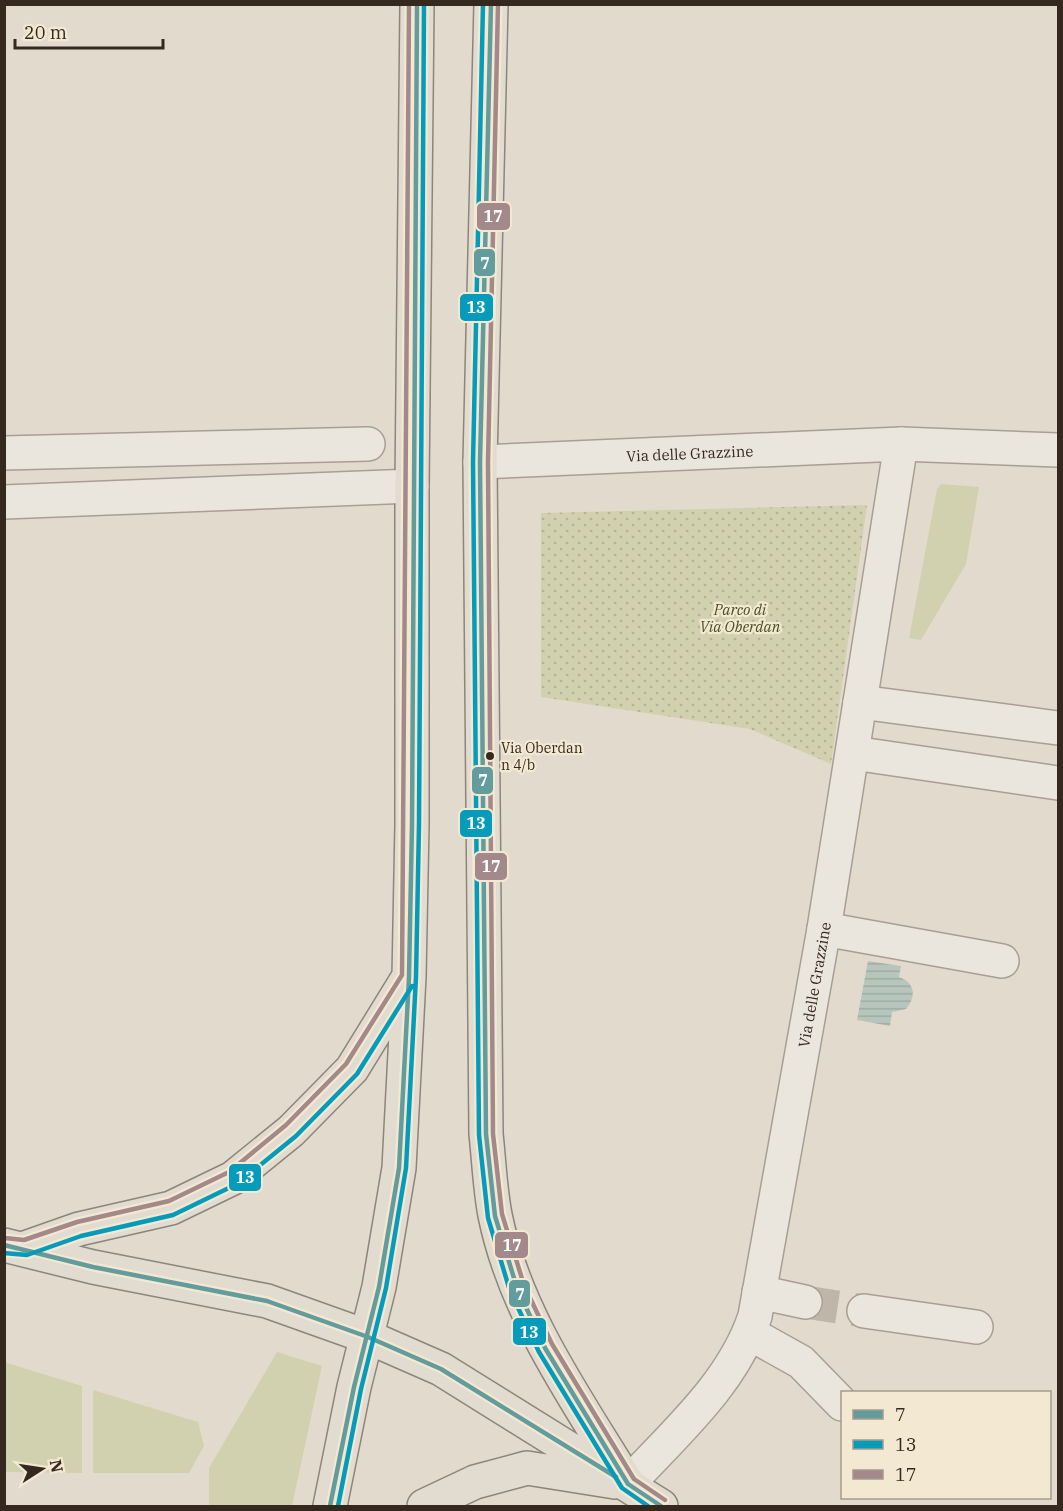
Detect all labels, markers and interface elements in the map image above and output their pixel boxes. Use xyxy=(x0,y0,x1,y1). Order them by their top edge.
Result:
scale bar xyxy=(15,12,164,50)
text: 20 m xyxy=(24,21,67,44)
line badge: 17 xyxy=(476,202,511,231)
text: 17 xyxy=(483,206,503,226)
line badge: 7 xyxy=(473,248,496,277)
text: 7 xyxy=(480,253,490,273)
line badge: 13 xyxy=(459,293,494,322)
text: 13 xyxy=(466,297,486,317)
street label: Via delle Grazzine xyxy=(626,441,754,465)
park label: Parco di Via Oberdan xyxy=(700,600,781,636)
place label: Via Oberdan n 4/b xyxy=(501,739,583,774)
marker: Via Oberdan n 4/b xyxy=(484,750,496,762)
line badge: 7 xyxy=(471,766,494,795)
text: 7 xyxy=(478,770,488,790)
line badge: 13 xyxy=(459,809,493,838)
text: 13 xyxy=(466,813,486,833)
line badge: 17 xyxy=(474,852,508,881)
text: 17 xyxy=(481,856,501,876)
street label: Via delle Grazzine xyxy=(794,921,834,1049)
line badge: 13 xyxy=(228,1163,262,1192)
text: 13 xyxy=(235,1167,255,1187)
line badge: 17 xyxy=(494,1231,529,1259)
text: 17 xyxy=(502,1235,522,1255)
line badge: 7 xyxy=(508,1279,531,1308)
text: 7 xyxy=(515,1284,525,1304)
line badge: 13 xyxy=(512,1317,547,1346)
text: 13 xyxy=(519,1322,539,1342)
legend xyxy=(841,1391,1051,1499)
text: 7 xyxy=(895,1403,906,1426)
text: 13 xyxy=(895,1433,917,1456)
north arrow xyxy=(12,1439,72,1499)
text: N xyxy=(46,1458,68,1474)
text: 17 xyxy=(895,1463,917,1486)

